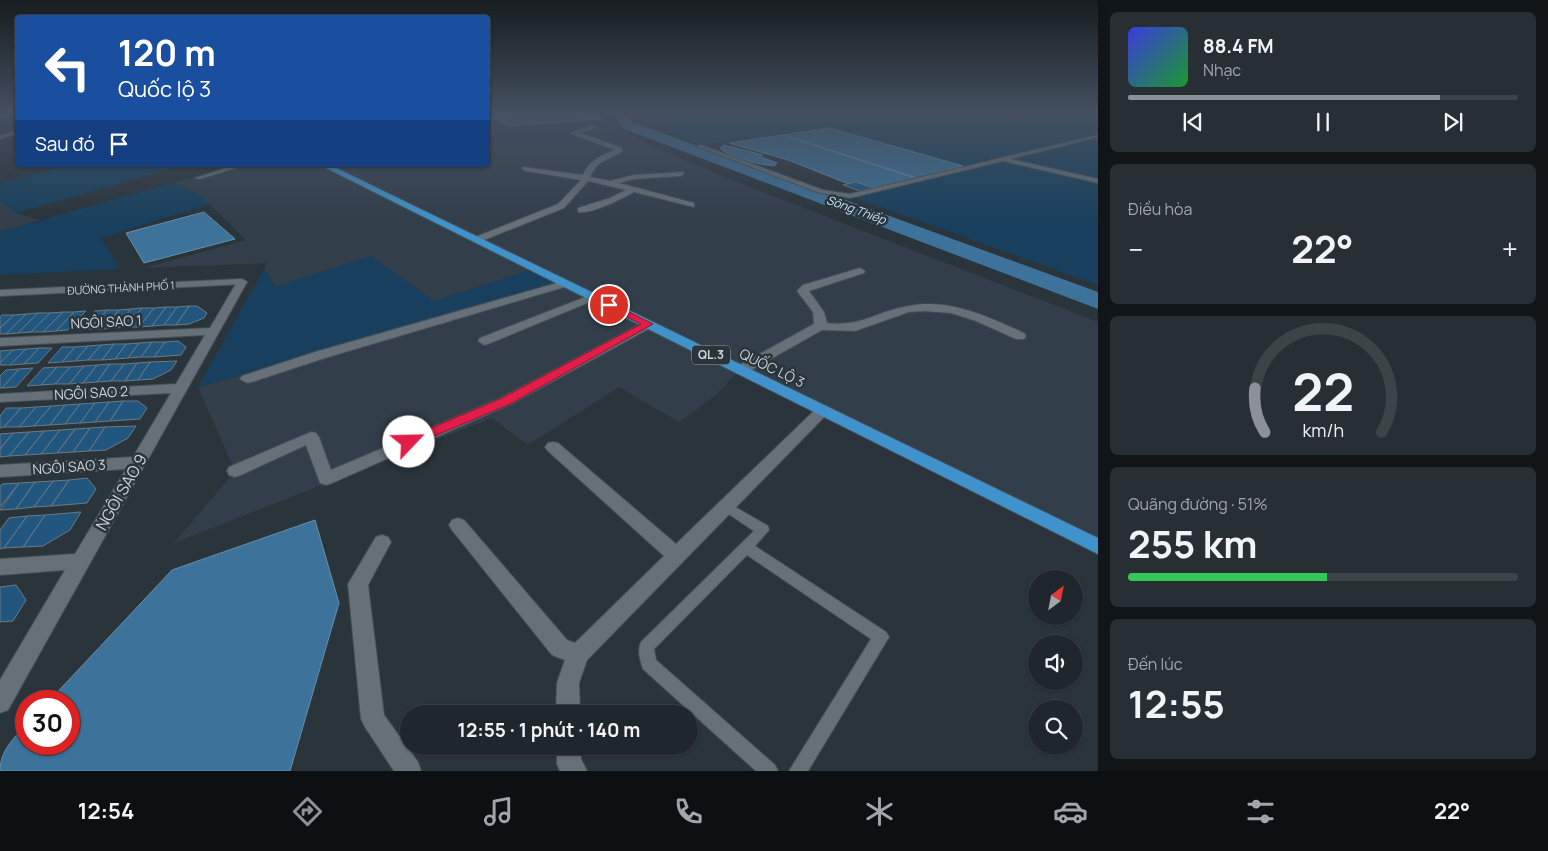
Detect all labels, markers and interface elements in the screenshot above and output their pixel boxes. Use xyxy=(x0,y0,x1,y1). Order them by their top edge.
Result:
text: 120 m xyxy=(118,29,216,77)
text: 88.4 FM xyxy=(1203,33,1274,59)
icon: left xyxy=(35,35,100,100)
text: Nhạc xyxy=(1203,59,1241,81)
text: Quốc lộ 3 xyxy=(118,74,211,104)
icon: previous xyxy=(1179,108,1207,136)
icon: pause xyxy=(1309,108,1337,136)
icon: next xyxy=(1439,108,1467,136)
icon: arrive xyxy=(105,130,133,158)
text: Sau đó xyxy=(35,131,95,157)
water label: Sông Thiếp xyxy=(824,191,889,228)
text: Điều hòa xyxy=(1128,198,1192,220)
text: 22° xyxy=(1291,222,1354,274)
text: − xyxy=(1128,230,1143,268)
text: + xyxy=(1502,230,1518,268)
street label: ĐƯỜNG THÀNH PHỐ 1 xyxy=(67,277,175,298)
pin xyxy=(588,284,630,326)
icon: arrive xyxy=(595,291,623,319)
street label: NGÔI SAO 1 xyxy=(70,310,142,333)
street label: QUỐC LỘ 3 xyxy=(736,343,808,392)
road number: QL.3 xyxy=(692,346,730,364)
text: 22 xyxy=(1292,356,1354,427)
street label: NGÔI SAO 2 xyxy=(54,381,128,404)
position arrow xyxy=(382,415,434,467)
text: km/h xyxy=(1302,418,1344,442)
street label: NGÔI SAO 9 xyxy=(90,450,152,534)
street label: NGÔI SAO 3 xyxy=(32,454,106,479)
text: Quãng đường · 51% xyxy=(1128,493,1268,515)
text: 255 km xyxy=(1128,517,1257,569)
north arrow xyxy=(1028,570,1082,625)
map controls xyxy=(1028,570,1083,755)
button: sound xyxy=(1028,635,1083,690)
text: Đến lúc xyxy=(1128,653,1183,675)
text: 12:55 xyxy=(1128,677,1225,729)
speed limit sign: 30 xyxy=(15,690,80,755)
button: search xyxy=(1028,700,1083,755)
text: 12:55 · 1 phút · 140 m xyxy=(458,717,640,743)
icon: directions xyxy=(290,794,325,829)
icon: music xyxy=(481,794,516,829)
icon: phone xyxy=(671,794,706,829)
icon: climate xyxy=(862,794,897,829)
icon: car xyxy=(1053,794,1088,829)
icon: filters xyxy=(1243,794,1278,829)
text: 12:54 xyxy=(78,796,134,826)
text: 22° xyxy=(1434,796,1470,826)

